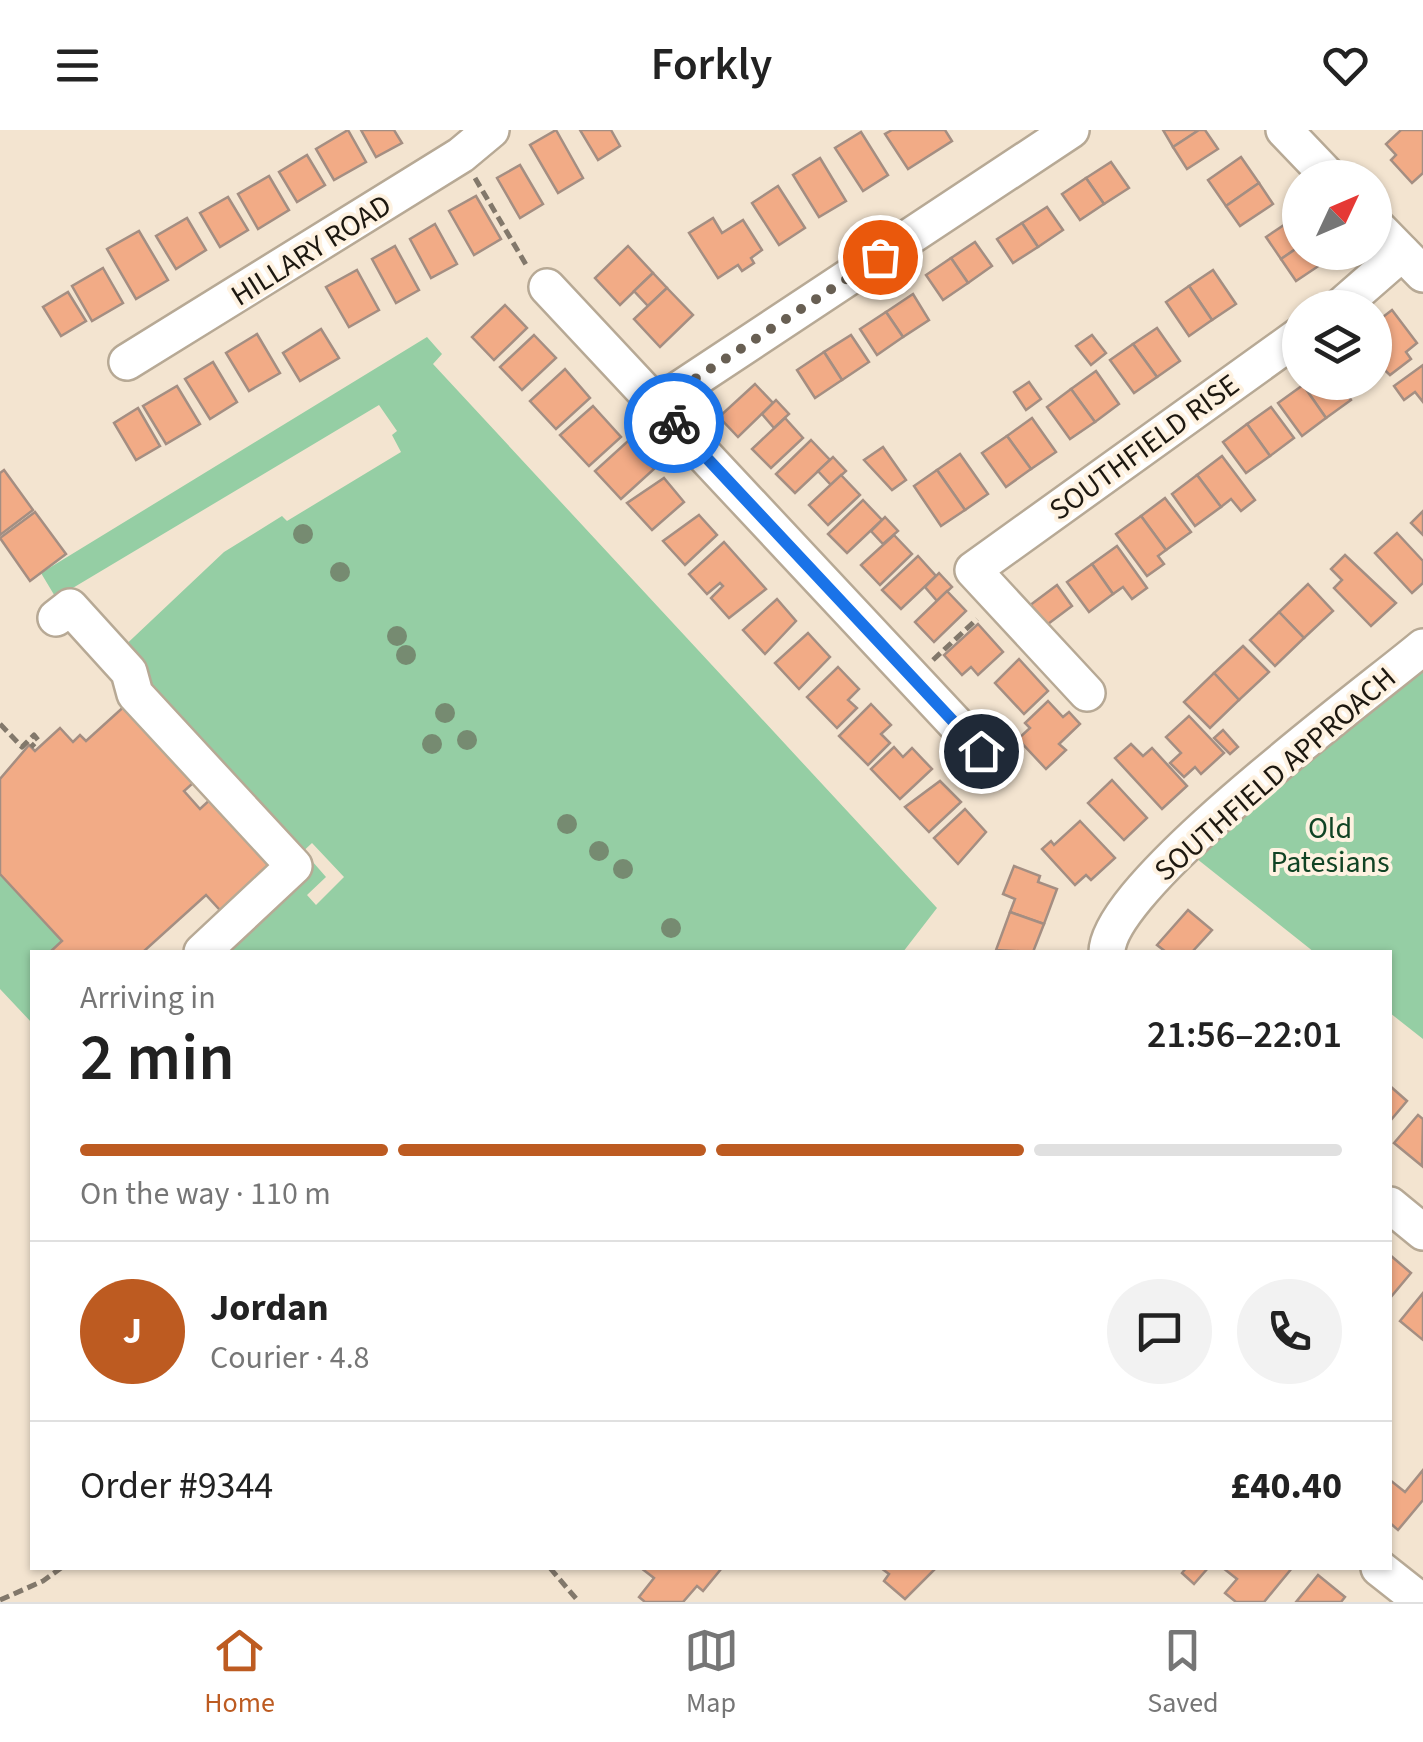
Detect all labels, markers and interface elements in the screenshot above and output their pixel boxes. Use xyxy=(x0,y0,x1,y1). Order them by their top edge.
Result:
text: Forkly xyxy=(651,33,772,97)
icon: menu xyxy=(50,38,105,93)
icon: heart xyxy=(1318,38,1373,93)
north arrow xyxy=(1282,160,1392,270)
map controls xyxy=(1282,160,1392,400)
street label: HILLARY ROAD xyxy=(223,184,400,317)
pin xyxy=(838,215,923,300)
icon: bag xyxy=(853,230,908,285)
button: layers xyxy=(1282,290,1392,400)
street label: SOUTHFIELD RISE xyxy=(1041,364,1248,531)
courier xyxy=(624,373,724,473)
icon: bike xyxy=(647,396,702,451)
street label: SOUTHFIELD APPROACH xyxy=(1145,657,1406,892)
pin xyxy=(939,709,1024,794)
icon: home xyxy=(954,724,1009,779)
park label: Old Patesians xyxy=(1270,807,1390,884)
text: Arriving in xyxy=(80,975,216,1021)
text: 21:56–22:01 xyxy=(1147,1008,1342,1062)
text: 2 min xyxy=(80,1012,235,1105)
text: On the way · 110 m xyxy=(80,1171,331,1217)
button: chat xyxy=(1107,1279,1212,1384)
button: phone xyxy=(1237,1279,1342,1384)
text: Jordan xyxy=(210,1281,329,1335)
text: J xyxy=(123,1304,142,1358)
text: Courier · 4.8 xyxy=(210,1335,370,1381)
text: Order #9344 xyxy=(80,1459,273,1513)
text: £40.40 xyxy=(1230,1459,1342,1513)
tab: Home xyxy=(204,1623,275,1723)
tab: Map xyxy=(684,1623,739,1723)
tab: Saved xyxy=(1147,1623,1219,1723)

